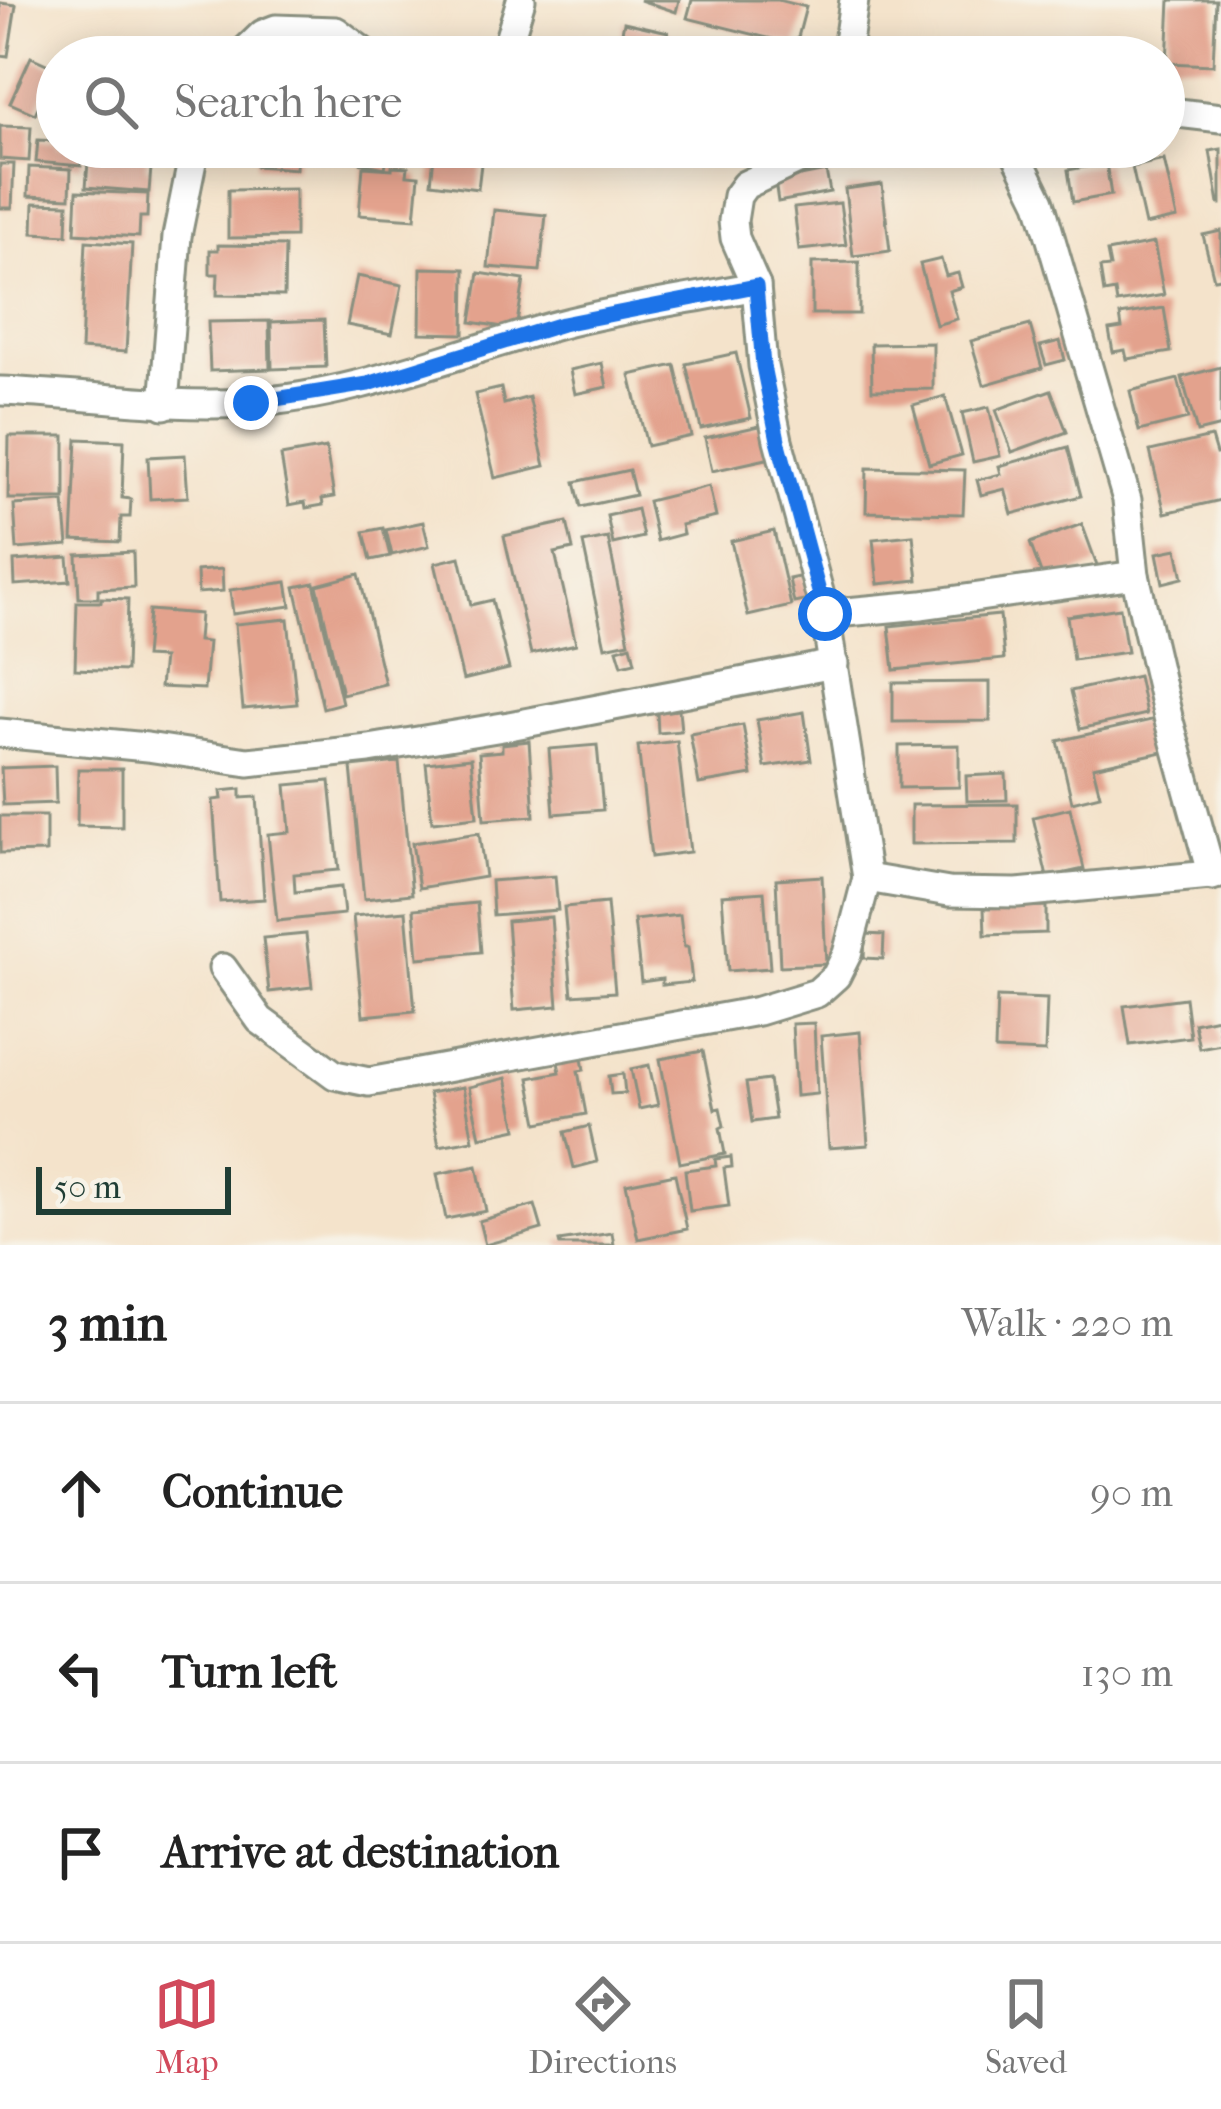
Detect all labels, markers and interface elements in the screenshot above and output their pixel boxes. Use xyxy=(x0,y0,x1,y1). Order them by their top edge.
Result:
search box xyxy=(36,36,1185,168)
icon: search xyxy=(78,69,144,135)
text: Search here xyxy=(174,76,402,129)
route end xyxy=(224,376,278,430)
route start xyxy=(798,587,852,641)
scale bar xyxy=(36,1161,231,1214)
text: 50 m xyxy=(54,1168,121,1207)
text: 3 min xyxy=(48,1293,167,1353)
text: Walk · 220 m xyxy=(961,1300,1173,1346)
icon: ahead xyxy=(48,1460,114,1526)
text: Continue xyxy=(162,1466,343,1519)
text: 90 m xyxy=(1090,1470,1173,1516)
icon: left xyxy=(48,1640,114,1706)
text: Turn left xyxy=(162,1646,337,1699)
text: 130 m xyxy=(1081,1650,1173,1696)
icon: arrive xyxy=(48,1820,114,1886)
text: Arrive at destination xyxy=(162,1826,559,1879)
tab: Map xyxy=(154,1971,220,2082)
tab: Directions xyxy=(528,1971,677,2082)
tab: Saved xyxy=(985,1971,1067,2082)

